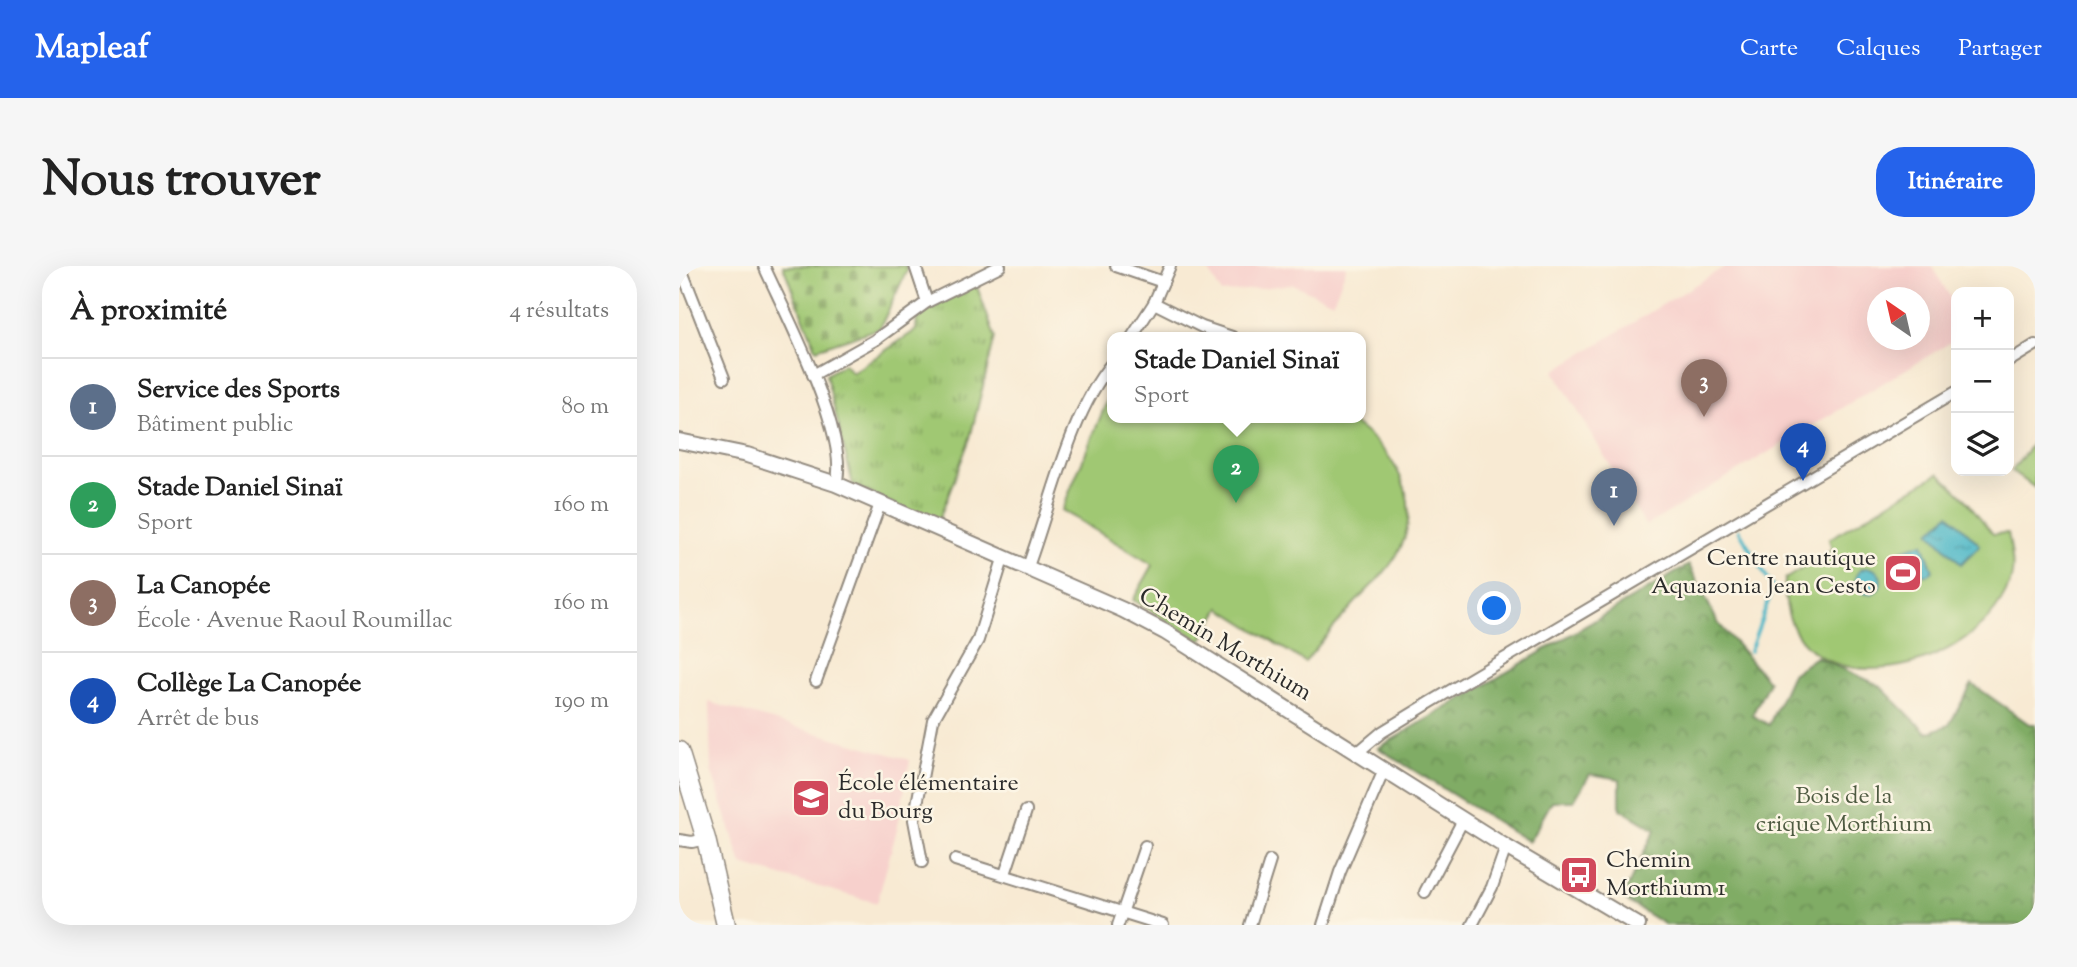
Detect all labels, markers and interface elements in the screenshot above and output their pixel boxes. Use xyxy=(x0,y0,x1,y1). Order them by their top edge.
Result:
text: Mapleaf xyxy=(35,25,149,73)
text: Carte xyxy=(1740,32,1798,66)
text: Calques xyxy=(1836,32,1920,66)
text: Partager xyxy=(1958,32,2042,66)
text: Nous trouver xyxy=(42,147,321,217)
button: Itinéraire xyxy=(1876,147,2035,217)
north arrow xyxy=(1867,287,1930,350)
map controls xyxy=(1951,287,2014,476)
button: + xyxy=(1951,287,2014,350)
text: À proximité xyxy=(70,290,227,333)
text: 4 résultats xyxy=(510,295,609,328)
popup xyxy=(1107,332,1366,423)
text: Stade Daniel Sinaï xyxy=(1134,343,1339,380)
button: − xyxy=(1951,350,2014,413)
pin: 3 xyxy=(1681,359,1727,417)
text: Service des Sports xyxy=(137,372,340,409)
text: Sport xyxy=(1134,380,1189,413)
text: 1 xyxy=(89,391,97,424)
text: 80 m xyxy=(561,391,609,424)
text: Bâtiment public xyxy=(137,409,293,442)
button: layers xyxy=(1951,413,2014,476)
pin: 4 xyxy=(1780,423,1826,481)
pin: 2 xyxy=(1213,445,1259,503)
pin: 1 xyxy=(1591,468,1637,526)
text: Stade Daniel Sinaï xyxy=(137,470,343,507)
text: 2 xyxy=(88,489,98,522)
text: 160 m xyxy=(554,489,609,522)
text: Sport xyxy=(137,507,193,540)
place label: Centre nautique Aquazonia Jean Cesto xyxy=(1651,542,1876,604)
sports icon: Centre nautique Aquazonia Jean Cesto xyxy=(1882,552,1924,594)
text: La Canopée xyxy=(137,568,271,605)
street label: Chemin Morthium xyxy=(1132,580,1318,710)
text: 3 xyxy=(88,587,98,620)
text: 160 m xyxy=(554,587,609,620)
your location xyxy=(1477,591,1511,625)
text: École · Avenue Raoul Roumillac xyxy=(137,605,453,638)
text: Collège La Canopée xyxy=(137,666,361,703)
text: 4 xyxy=(87,685,99,718)
text: 190 m xyxy=(554,685,609,718)
text: Arrêt de bus xyxy=(137,703,259,736)
place label: École élémentaire du Bourg xyxy=(838,767,1019,829)
school or university icon: École élémentaire du Bourg xyxy=(790,777,832,819)
park label: Bois de la crique Morthium xyxy=(1756,780,1932,842)
place label: Chemin Morthium 1 xyxy=(1606,844,1726,906)
bus stop icon: Chemin Morthium 1 xyxy=(1558,854,1600,896)

